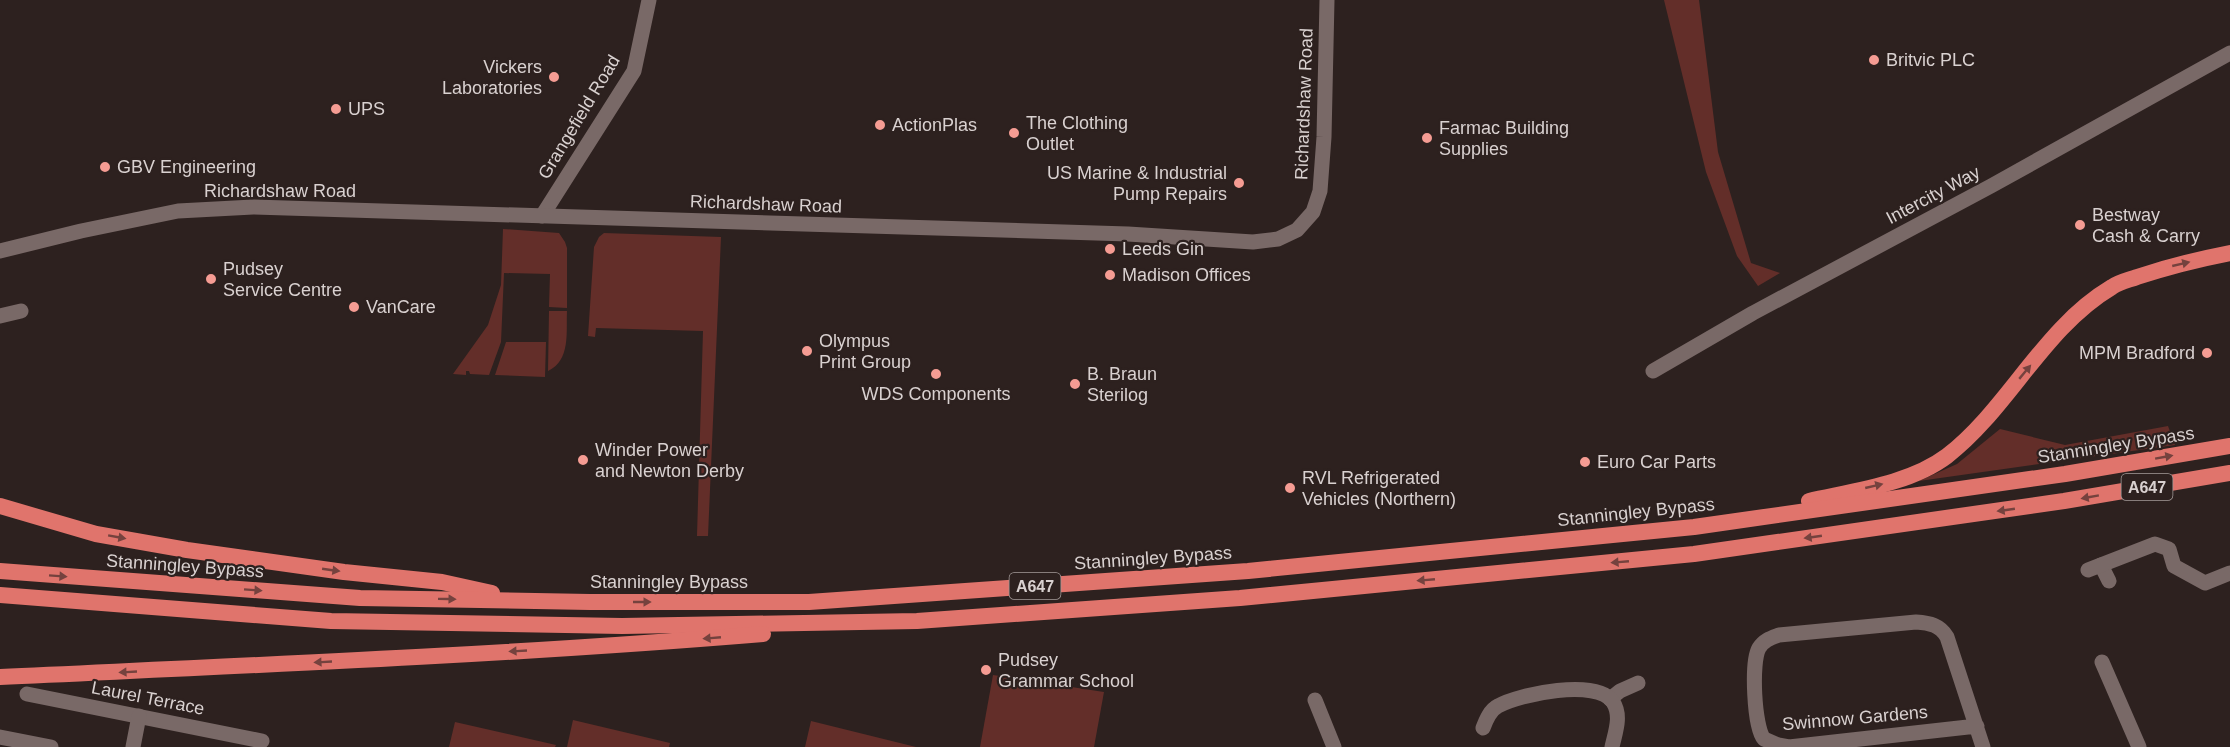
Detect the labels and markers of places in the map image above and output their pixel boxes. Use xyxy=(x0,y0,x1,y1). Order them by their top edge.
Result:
place label: Britvic PLC xyxy=(1886,50,1975,70)
marker: Britvic PLC xyxy=(1867,53,1881,67)
place label: Vickers Laboratories xyxy=(442,57,542,98)
marker: Vickers Laboratories xyxy=(547,70,561,84)
place label: UPS xyxy=(348,99,385,119)
marker: UPS xyxy=(329,102,343,116)
place label: The Clothing Outlet xyxy=(1026,113,1128,154)
place label: ActionPlas xyxy=(892,115,977,135)
marker: ActionPlas xyxy=(873,118,887,132)
place label: Farmac Building Supplies xyxy=(1439,118,1569,159)
marker: The Clothing Outlet xyxy=(1007,126,1021,140)
marker: Farmac Building Supplies xyxy=(1420,131,1434,145)
place label: GBV Engineering xyxy=(117,157,256,177)
marker: GBV Engineering xyxy=(98,160,112,174)
place label: US Marine & Industrial Pump Repairs xyxy=(1047,163,1227,204)
marker: US Marine & Industrial Pump Repairs xyxy=(1232,176,1246,190)
place label: Bestway Cash & Carry xyxy=(2092,205,2200,246)
marker: Bestway Cash & Carry xyxy=(2073,218,2087,232)
place label: Leeds Gin xyxy=(1122,239,1204,259)
marker: Leeds Gin xyxy=(1103,242,1117,256)
place label: Pudsey Service Centre xyxy=(223,259,342,300)
place label: Madison Offices xyxy=(1122,265,1251,285)
marker: Madison Offices xyxy=(1103,268,1117,282)
marker: Pudsey Service Centre xyxy=(204,272,218,286)
place label: VanCare xyxy=(366,297,436,317)
marker: VanCare xyxy=(347,300,361,314)
place label: Olympus Print Group xyxy=(819,331,911,372)
place label: MPM Bradford xyxy=(2079,343,2195,363)
marker: Olympus Print Group xyxy=(800,344,814,358)
marker: MPM Bradford xyxy=(2200,346,2214,360)
place label: B. Braun Sterilog xyxy=(1087,364,1157,405)
marker: WDS Components xyxy=(929,367,943,381)
marker: B. Braun Sterilog xyxy=(1068,377,1082,391)
place label: WDS Components xyxy=(861,384,1011,404)
place label: Winder Power and Newton Derby xyxy=(595,440,744,481)
place label: Euro Car Parts xyxy=(1597,452,1716,472)
marker: Winder Power and Newton Derby xyxy=(576,453,590,467)
marker: Euro Car Parts xyxy=(1578,455,1592,469)
place label: RVL Refrigerated Vehicles (Northern) xyxy=(1302,468,1456,509)
marker: RVL Refrigerated Vehicles (Northern) xyxy=(1283,481,1297,495)
place label: Pudsey Grammar School xyxy=(998,650,1134,691)
marker: Pudsey Grammar School xyxy=(979,663,993,677)

